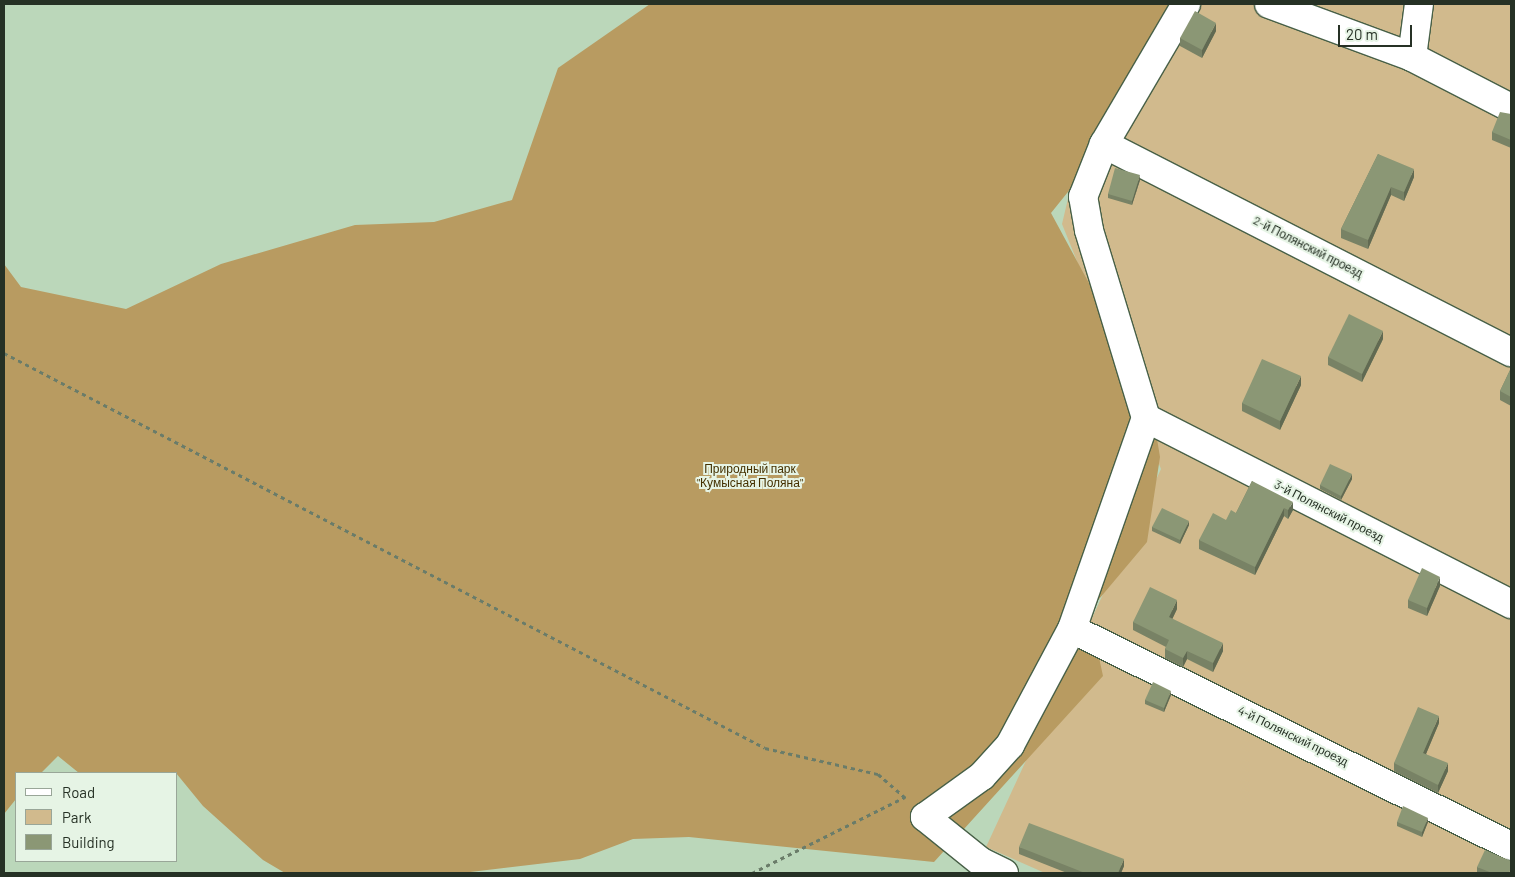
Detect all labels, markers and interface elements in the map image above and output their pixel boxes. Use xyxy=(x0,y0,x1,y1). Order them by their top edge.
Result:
scale bar xyxy=(1340,15,1414,47)
text: 20 m xyxy=(1346,25,1378,43)
street label: 2-й Полянский проезд xyxy=(1251,213,1365,281)
park label: Природный парк "Кумысная Поляна" xyxy=(697,462,803,490)
street label: 3-й Полянский проезд xyxy=(1272,477,1386,545)
street label: 4-й Полянский проезд xyxy=(1235,703,1351,769)
legend xyxy=(15,772,178,862)
text: Road xyxy=(62,783,95,801)
text: Park xyxy=(62,808,91,826)
text: Building xyxy=(62,833,115,851)

